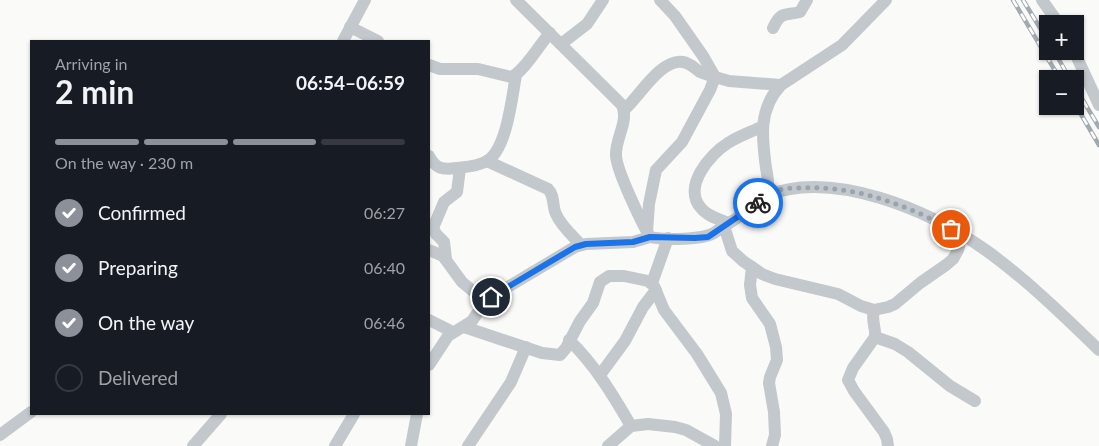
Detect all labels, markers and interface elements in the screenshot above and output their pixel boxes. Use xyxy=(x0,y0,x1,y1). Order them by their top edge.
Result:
map controls xyxy=(1039,15,1084,115)
button: + xyxy=(1039,15,1084,60)
text: Arriving in xyxy=(55,54,128,73)
button: − xyxy=(1039,70,1084,115)
text: 06:54–06:59 xyxy=(296,71,405,94)
text: 2 min xyxy=(55,72,134,111)
text: On the way · 230 m xyxy=(55,153,193,172)
courier xyxy=(733,178,783,228)
icon: bike xyxy=(744,189,772,217)
icon: check xyxy=(55,199,83,227)
text: Confirmed xyxy=(98,201,186,224)
text: 06:27 xyxy=(364,203,405,222)
pin xyxy=(930,208,972,250)
icon: bag xyxy=(937,215,965,243)
icon: check xyxy=(55,254,83,282)
text: Preparing xyxy=(98,256,178,279)
text: 06:40 xyxy=(364,258,405,277)
pin xyxy=(470,276,512,318)
icon: home xyxy=(477,283,505,311)
icon: check xyxy=(55,309,83,337)
text: On the way xyxy=(98,311,194,334)
text: 06:46 xyxy=(364,313,405,332)
text: Delivered xyxy=(98,366,178,389)

